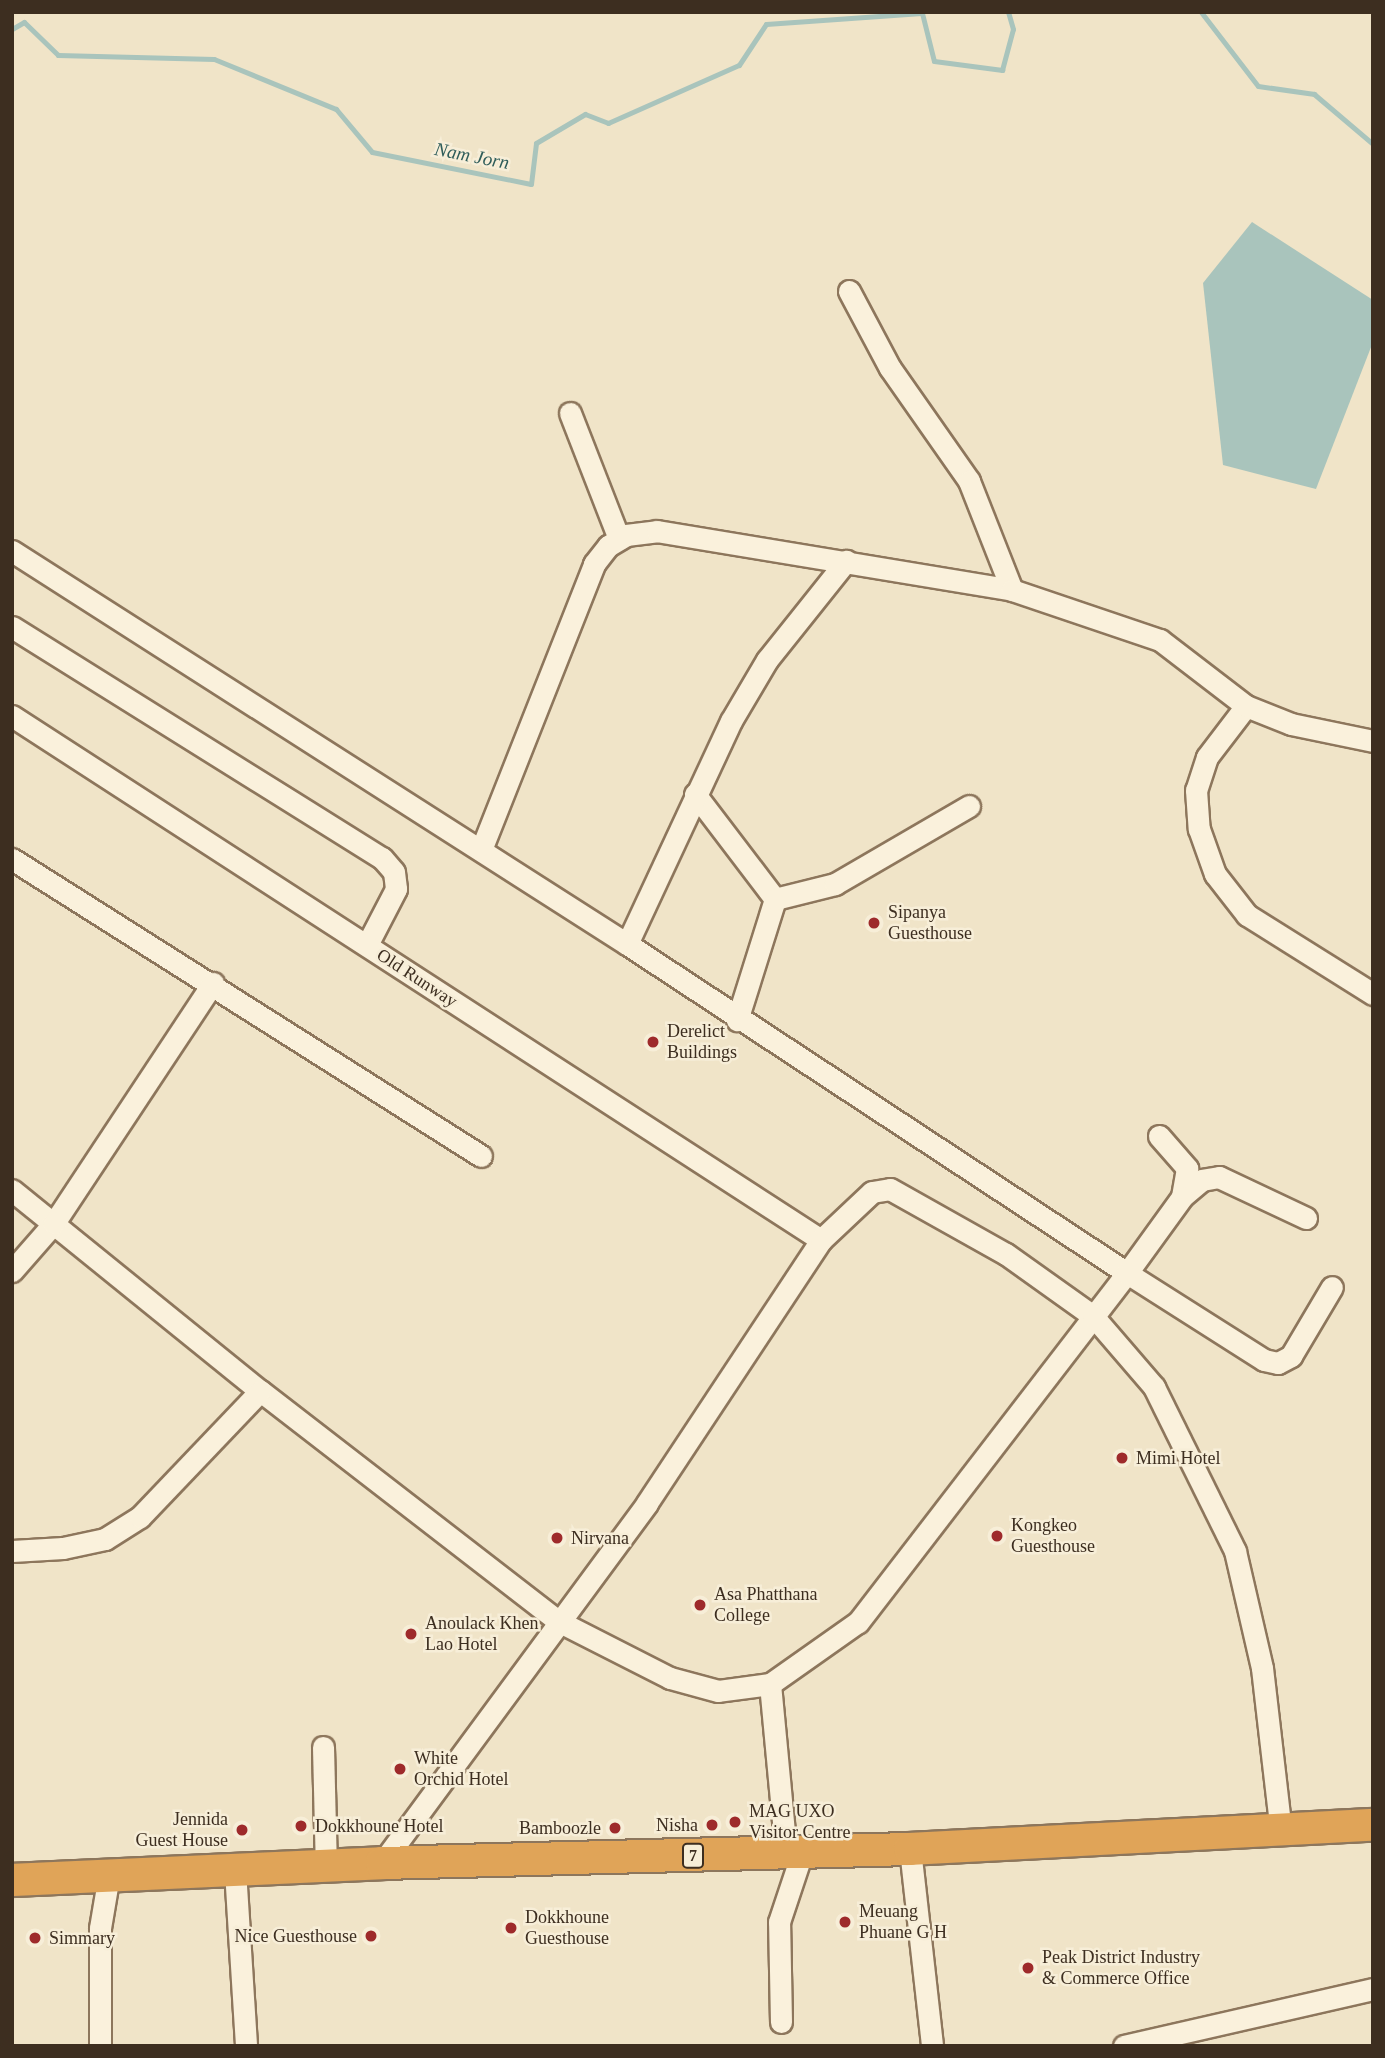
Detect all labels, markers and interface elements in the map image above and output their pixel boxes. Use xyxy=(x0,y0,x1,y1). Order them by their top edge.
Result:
water label: Nam Jorn xyxy=(433,138,511,174)
place label: Sipanya Guesthouse xyxy=(888,902,972,944)
marker: Sipanya Guesthouse xyxy=(866,915,882,931)
street label: Old Runway xyxy=(373,944,461,1012)
place label: Derelict Buildings xyxy=(667,1021,737,1064)
marker: Derelict Buildings xyxy=(645,1034,661,1050)
place label: Mimi Hotel xyxy=(1136,1447,1220,1469)
marker: Mimi Hotel xyxy=(1114,1450,1130,1466)
place label: Kongkeo Guesthouse xyxy=(1011,1515,1095,1558)
place label: Nirvana xyxy=(571,1527,629,1549)
marker: Kongkeo Guesthouse xyxy=(989,1528,1005,1544)
marker: Nirvana xyxy=(549,1530,565,1546)
place label: Asa Phatthana College xyxy=(714,1584,817,1626)
marker: Asa Phatthana College xyxy=(692,1597,708,1613)
place label: Anoulack Khen Lao Hotel xyxy=(425,1613,538,1656)
marker: Anoulack Khen Lao Hotel xyxy=(403,1626,419,1642)
place label: White Orchid Hotel xyxy=(414,1748,508,1790)
marker: White Orchid Hotel xyxy=(392,1761,408,1777)
place label: MAG UXO Visitor Centre xyxy=(749,1801,850,1843)
place label: Jennida Guest House xyxy=(136,1809,228,1852)
place label: Nisha xyxy=(656,1814,698,1836)
marker: MAG UXO Visitor Centre xyxy=(727,1814,743,1830)
place label: Dokkhoune Hotel xyxy=(315,1815,443,1837)
place label: Bamboozle xyxy=(519,1817,601,1839)
marker: Nisha xyxy=(704,1817,720,1833)
marker: Dokkhoune Hotel xyxy=(293,1818,309,1834)
marker: Bamboozle xyxy=(607,1820,623,1836)
marker: Jennida Guest House xyxy=(234,1822,250,1838)
road number: 7 xyxy=(681,1844,705,1868)
place label: Meuang Phuane G H xyxy=(859,1901,947,1944)
place label: Dokkhoune Guesthouse xyxy=(525,1907,609,1950)
marker: Meuang Phuane G H xyxy=(837,1914,853,1930)
marker: Dokkhoune Guesthouse xyxy=(503,1920,519,1936)
place label: Nice Guesthouse xyxy=(235,1925,357,1947)
place label: Simmary xyxy=(49,1927,115,1949)
marker: Nice Guesthouse xyxy=(363,1928,379,1944)
marker: Simmary xyxy=(27,1930,43,1946)
place label: Peak District Industry & Commerce Office xyxy=(1042,1947,1200,1990)
marker: Peak District Industry & Commerce Office xyxy=(1020,1960,1036,1976)

